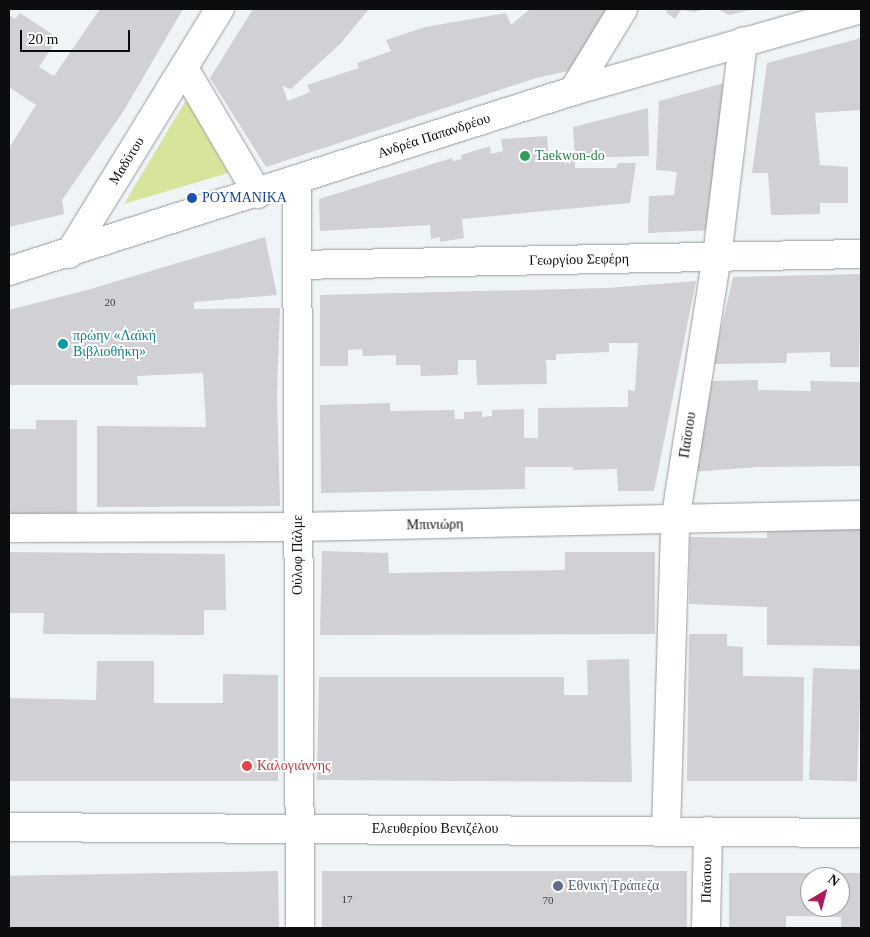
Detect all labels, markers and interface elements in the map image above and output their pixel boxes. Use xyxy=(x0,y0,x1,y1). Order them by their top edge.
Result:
scale bar xyxy=(22,20,132,52)
text: 20 m xyxy=(28,31,58,47)
street label: Ανδρέα Παπανδρέου xyxy=(376,110,492,162)
street label: Μαδύτου xyxy=(106,134,148,188)
place label: Taekwon-do xyxy=(535,148,605,164)
marker: Taekwon-do xyxy=(519,150,531,162)
place label: ΡΟΥΜΑΝΙΚΑ xyxy=(202,190,287,206)
marker: ΡΟΥΜΑΝΙΚΑ xyxy=(186,192,198,204)
street label: Γεωργίου Σεφέρη xyxy=(529,251,629,269)
house number: 20 xyxy=(104,295,116,309)
place label: πρώην «Λαϊκή Βιβλιοθήκη» xyxy=(73,328,156,361)
marker: πρώην «Λαϊκή Βιβλιοθήκη» xyxy=(57,338,69,350)
street label: Παϊσιου xyxy=(676,411,700,459)
street label: Ούλοφ Πάλμε xyxy=(290,515,306,595)
street label: Μπινιώρη xyxy=(406,516,464,534)
place label: Καλογιάννης xyxy=(257,758,331,774)
marker: Καλογιάννης xyxy=(241,760,253,772)
street label: Ελευθερίου Βενιζέλου xyxy=(372,821,498,837)
street label: Παϊσιου xyxy=(698,857,716,903)
north arrow xyxy=(800,867,850,917)
text: N xyxy=(825,871,842,889)
place label: Εθνική Τράπεζα xyxy=(568,878,660,894)
marker: Εθνική Τράπεζα xyxy=(552,880,564,892)
house number: 17 xyxy=(342,892,352,906)
house number: 70 xyxy=(542,893,554,907)

